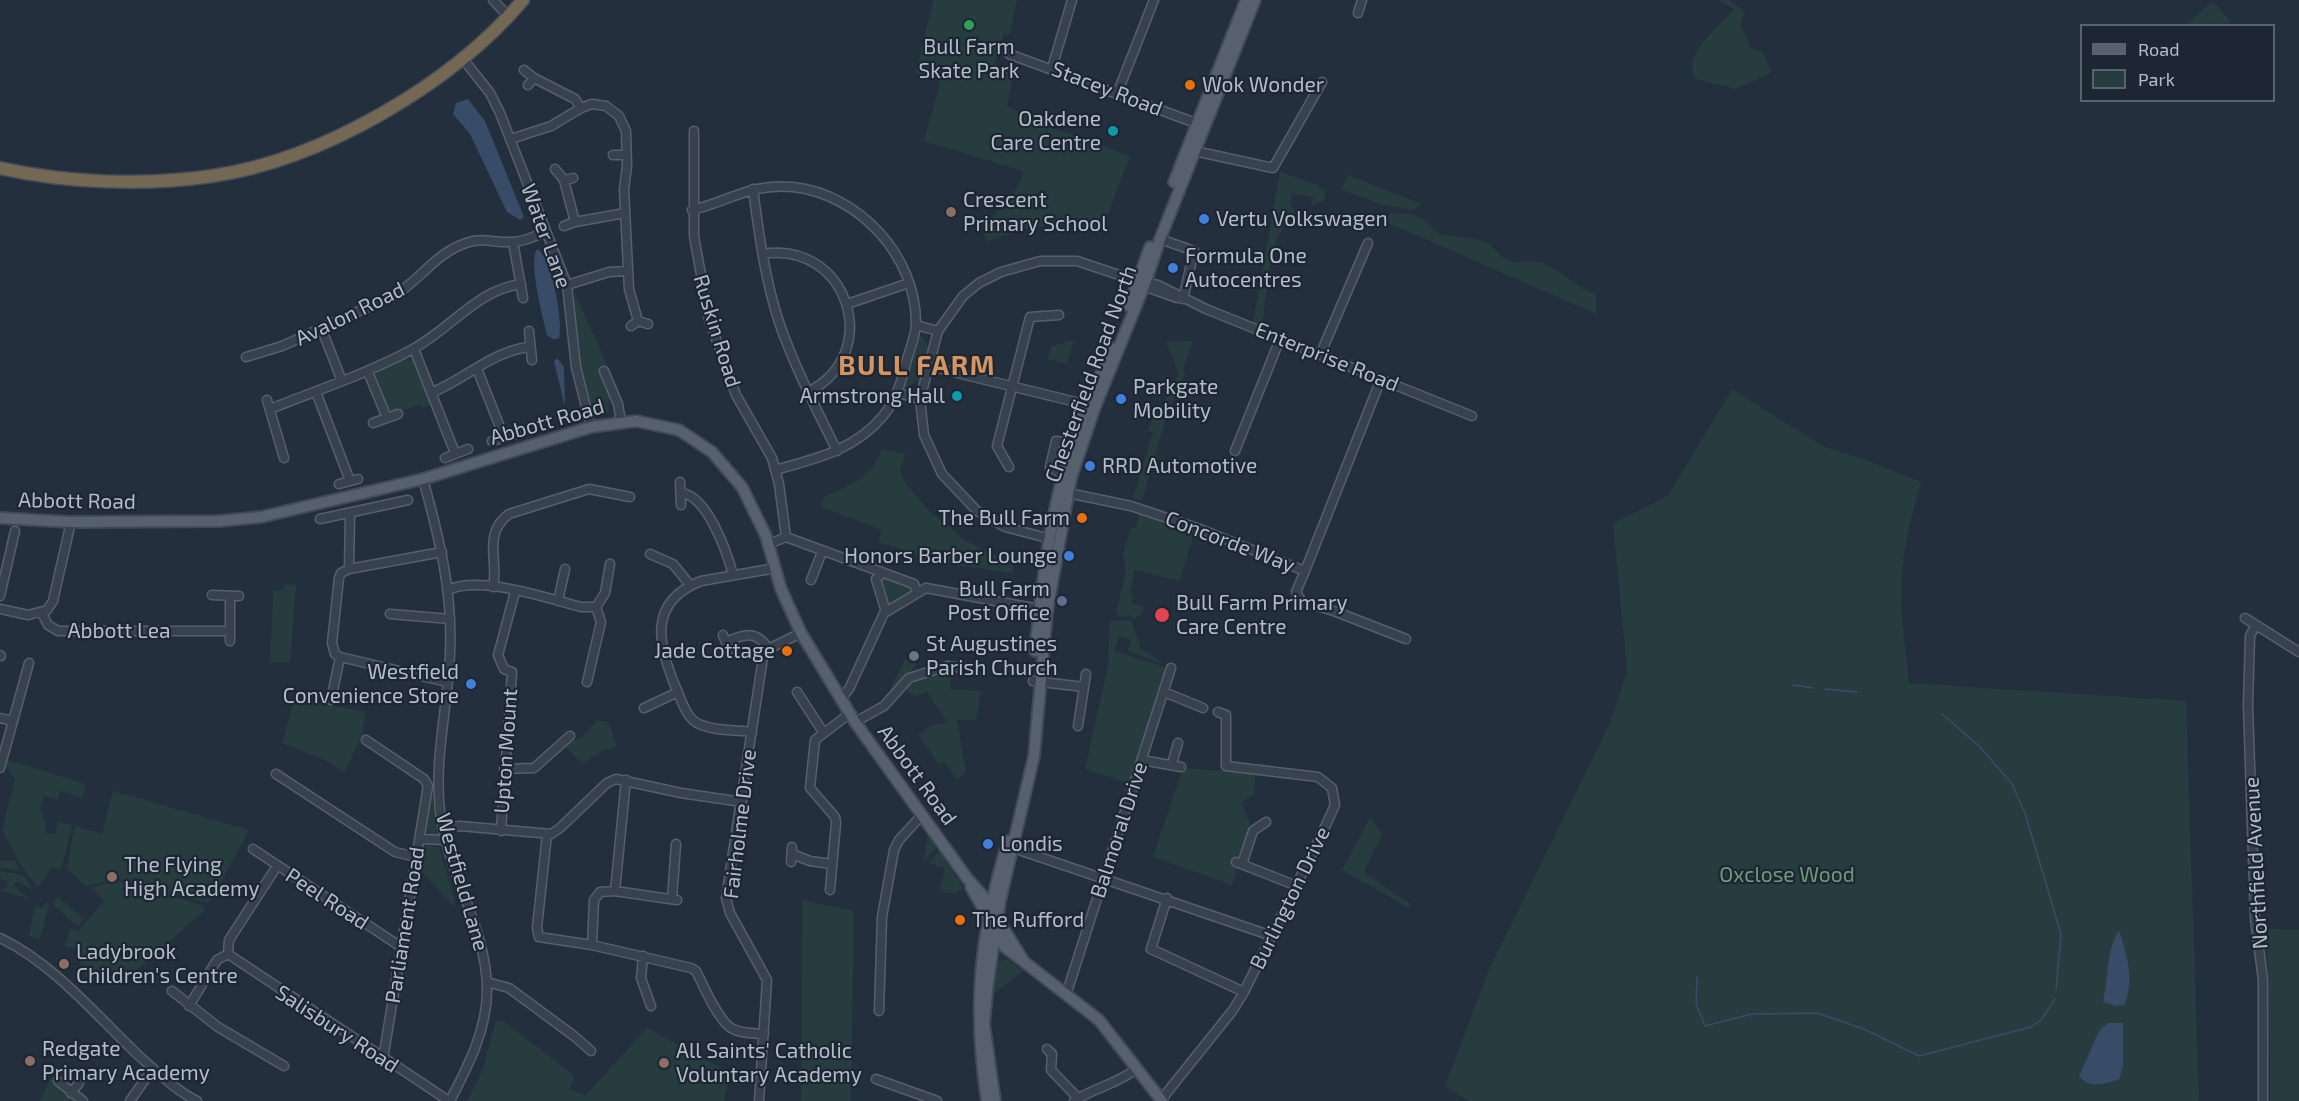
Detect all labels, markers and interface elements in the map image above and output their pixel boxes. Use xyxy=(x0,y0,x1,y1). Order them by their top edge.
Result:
marker: Bull Farm Skate Park xyxy=(962,18,976,32)
legend xyxy=(2080,24,2275,102)
place label: Bull Farm Skate Park xyxy=(919,34,1019,84)
text: Road xyxy=(2138,38,2179,60)
street label: Stacey Road xyxy=(1048,56,1166,122)
text: Park xyxy=(2138,68,2175,90)
place label: Wok Wonder xyxy=(1202,72,1324,98)
marker: Wok Wonder xyxy=(1183,78,1197,92)
place label: Oakdene Care Centre xyxy=(991,106,1101,156)
marker: Oakdene Care Centre xyxy=(1106,124,1120,138)
street label: Water Lane xyxy=(515,180,577,292)
place label: Crescent Primary School xyxy=(963,187,1108,237)
marker: Crescent Primary School xyxy=(944,205,958,219)
place label: Vertu Volkswagen xyxy=(1216,206,1388,232)
marker: Vertu Volkswagen xyxy=(1197,212,1211,226)
place label: Formula One Autocentres xyxy=(1185,243,1307,293)
marker: Formula One Autocentres xyxy=(1166,261,1180,275)
street label: Chesterfield Road North xyxy=(1040,262,1142,486)
street label: Ruskin Road xyxy=(688,271,746,391)
street label: Avalon Road xyxy=(291,277,409,351)
street label: Enterprise Road xyxy=(1252,317,1402,397)
district label: BULL FARM xyxy=(838,350,996,382)
place label: Parkgate Mobility xyxy=(1133,374,1218,424)
place label: Armstrong Hall xyxy=(800,383,945,409)
marker: Armstrong Hall xyxy=(950,389,964,403)
marker: Parkgate Mobility xyxy=(1114,392,1128,406)
street label: Abbott Road xyxy=(487,394,607,450)
place label: RRD Automotive xyxy=(1102,453,1257,479)
marker: RRD Automotive xyxy=(1083,459,1097,473)
street label: Abbott Road xyxy=(18,487,136,515)
place label: The Bull Farm xyxy=(938,505,1070,531)
street label: Concorde Way xyxy=(1162,506,1298,578)
marker: The Bull Farm xyxy=(1075,511,1089,525)
place label: Honors Barber Lounge xyxy=(844,543,1057,569)
marker: Honors Barber Lounge xyxy=(1062,549,1076,563)
place label: Bull Farm Post Office xyxy=(948,576,1050,626)
place label: Bull Farm Primary Care Centre xyxy=(1176,590,1347,640)
marker: Bull Farm Post Office xyxy=(1055,594,1069,608)
marker: Bull Farm Primary Care Centre xyxy=(1153,606,1171,624)
street label: Abbott Lea xyxy=(67,618,171,644)
place label: St Augustines Parish Church xyxy=(926,631,1058,681)
place label: Jade Cottage xyxy=(654,638,775,664)
marker: Jade Cottage xyxy=(780,644,794,658)
marker: St Augustines Parish Church xyxy=(907,649,921,663)
place label: Westfield Convenience Store xyxy=(283,659,459,709)
marker: Westfield Convenience Store xyxy=(464,677,478,691)
street label: Upton Mount xyxy=(489,688,523,814)
street label: Abbott Road xyxy=(872,720,962,830)
street label: Fairholme Drive xyxy=(718,748,762,900)
street label: Balmoral Drive xyxy=(1085,759,1153,901)
street label: Northfield Avenue xyxy=(2239,776,2273,950)
street label: Westfield Lane xyxy=(430,810,494,954)
street label: Burlington Drive xyxy=(1245,823,1335,973)
place label: Londis xyxy=(1000,831,1063,857)
marker: Londis xyxy=(981,837,995,851)
street label: Parliament Road xyxy=(380,845,430,1005)
place label: The Flying High Academy xyxy=(124,852,260,902)
park label: Oxclose Wood xyxy=(1719,862,1855,888)
street label: Peel Road xyxy=(281,863,373,935)
marker: The Flying High Academy xyxy=(105,870,119,884)
place label: The Rufford xyxy=(972,907,1084,933)
marker: The Rufford xyxy=(953,913,967,927)
place label: Ladybrook Children's Centre xyxy=(76,939,238,989)
marker: Ladybrook Children's Centre xyxy=(57,957,71,971)
street label: Salisbury Road xyxy=(271,980,403,1078)
place label: Redgate Primary Academy xyxy=(42,1036,210,1086)
place label: All Saints' Catholic Voluntary Academy xyxy=(676,1038,862,1088)
marker: Redgate Primary Academy xyxy=(23,1054,37,1068)
marker: All Saints' Catholic Voluntary Academy xyxy=(657,1056,671,1070)

